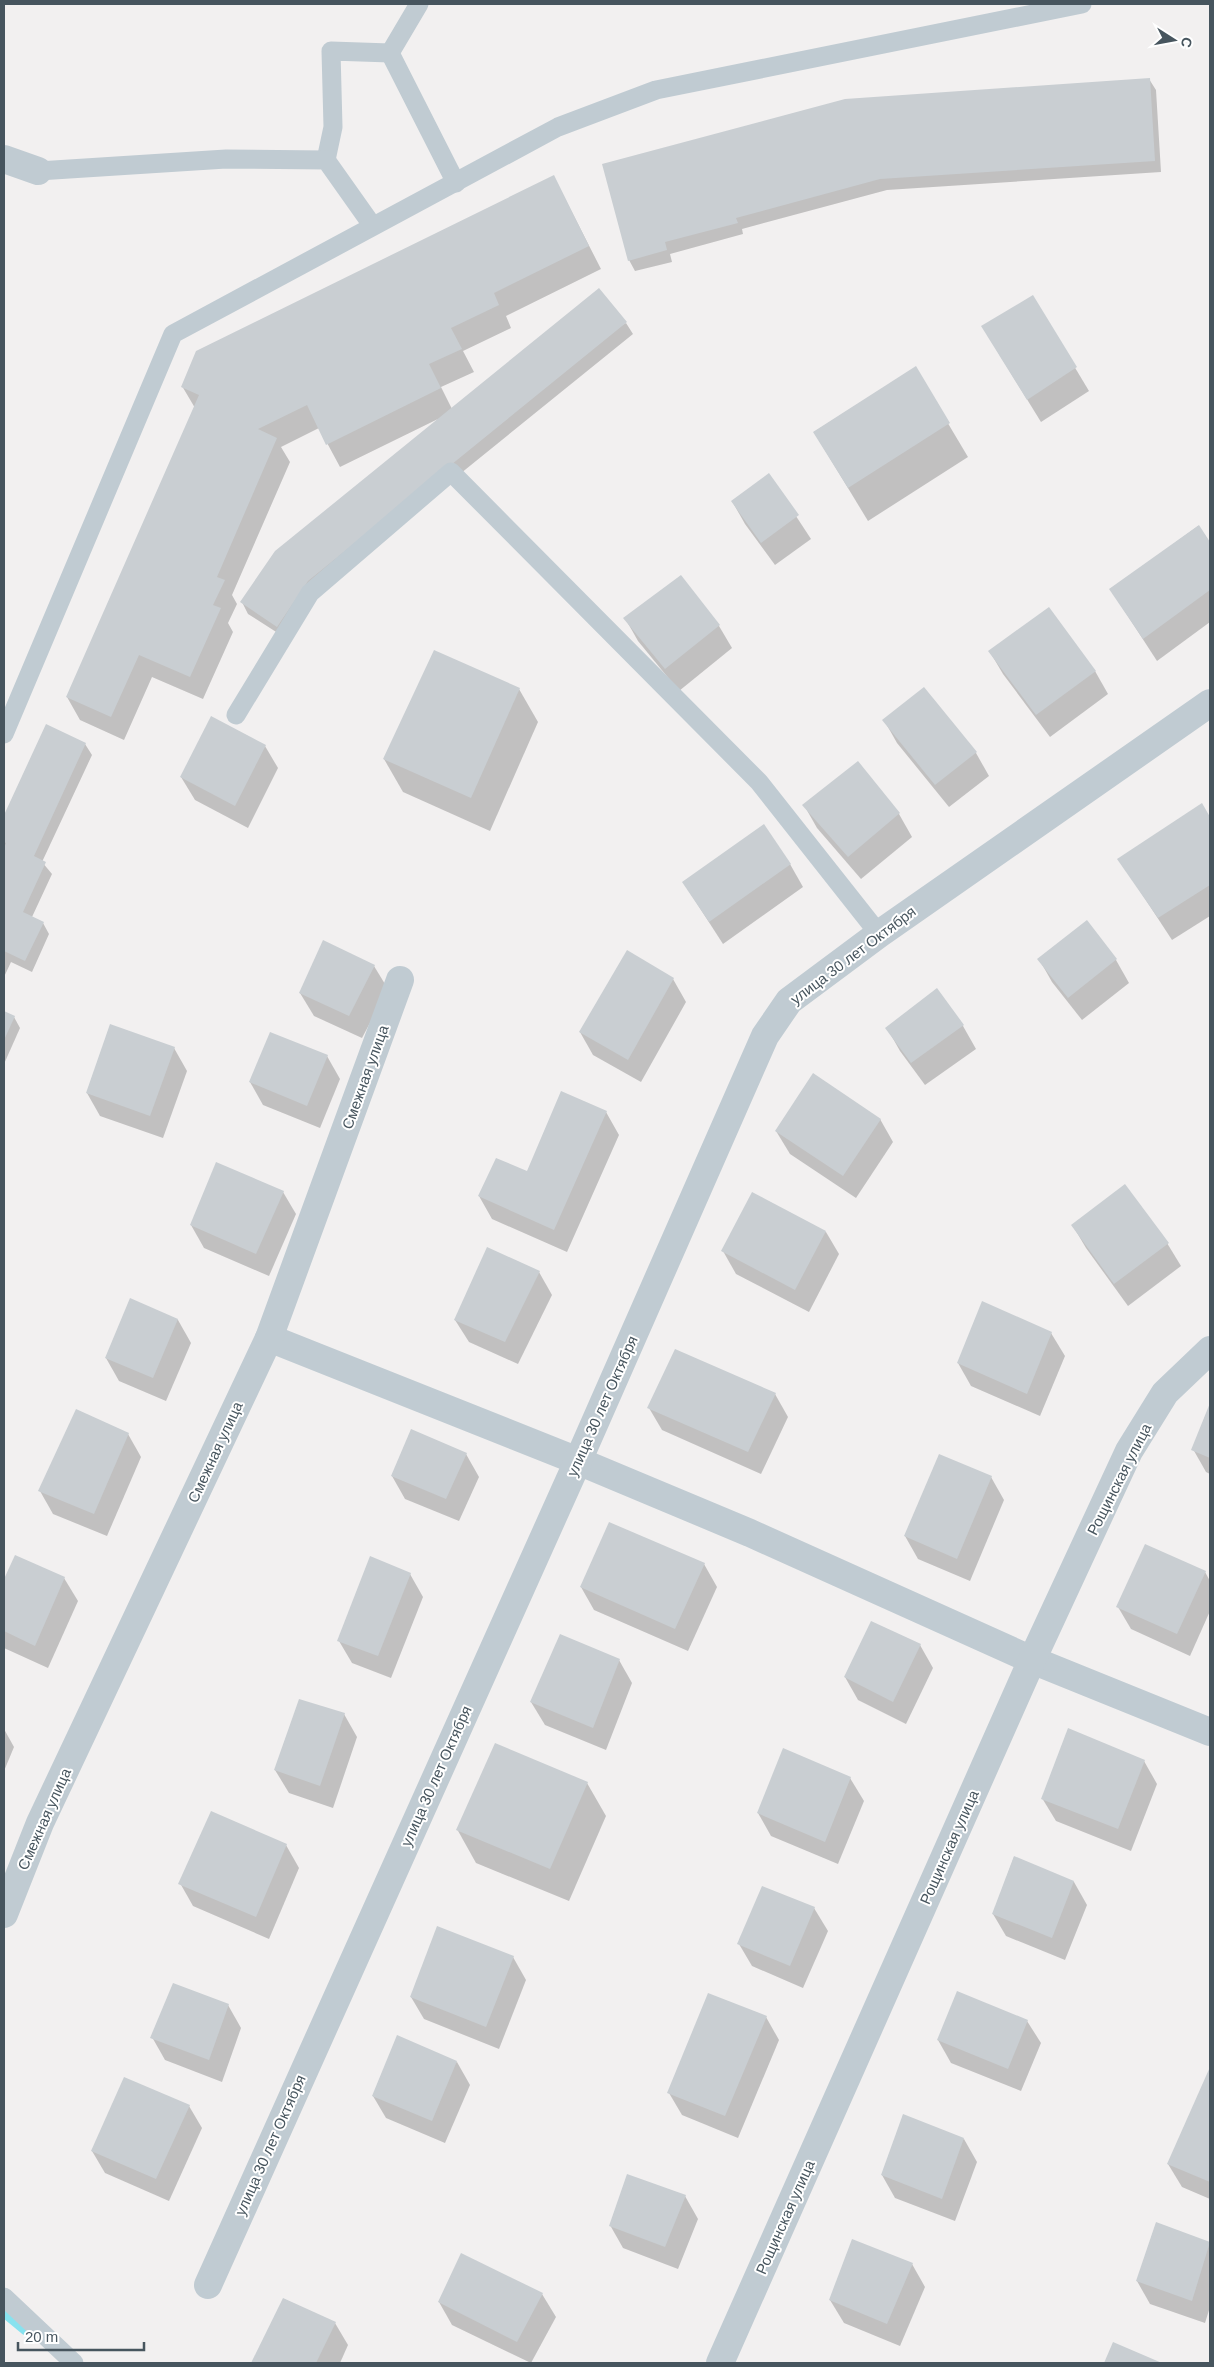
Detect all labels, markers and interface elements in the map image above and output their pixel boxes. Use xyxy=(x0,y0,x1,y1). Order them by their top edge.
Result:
north arrow xyxy=(1149,15,1199,65)
text: С xyxy=(1178,36,1196,49)
street label: улица 30 лет Октября xyxy=(787,902,919,1008)
street label: Смежная улица xyxy=(338,1022,392,1131)
street label: улица 30 лет Октября xyxy=(563,1333,641,1479)
street label: Смежная улица xyxy=(184,1398,246,1505)
street label: Рощинская улица xyxy=(1084,1420,1155,1538)
street label: улица 30 лет Октября xyxy=(397,1703,475,1849)
street label: Смежная улица xyxy=(14,1765,74,1872)
street label: Рощинская улица xyxy=(916,1787,982,1907)
street label: улица 30 лет Октября xyxy=(231,2072,309,2218)
street label: Рощинская улица xyxy=(752,2157,818,2277)
scale bar xyxy=(18,2320,144,2352)
text: 20 m xyxy=(25,2328,58,2345)

